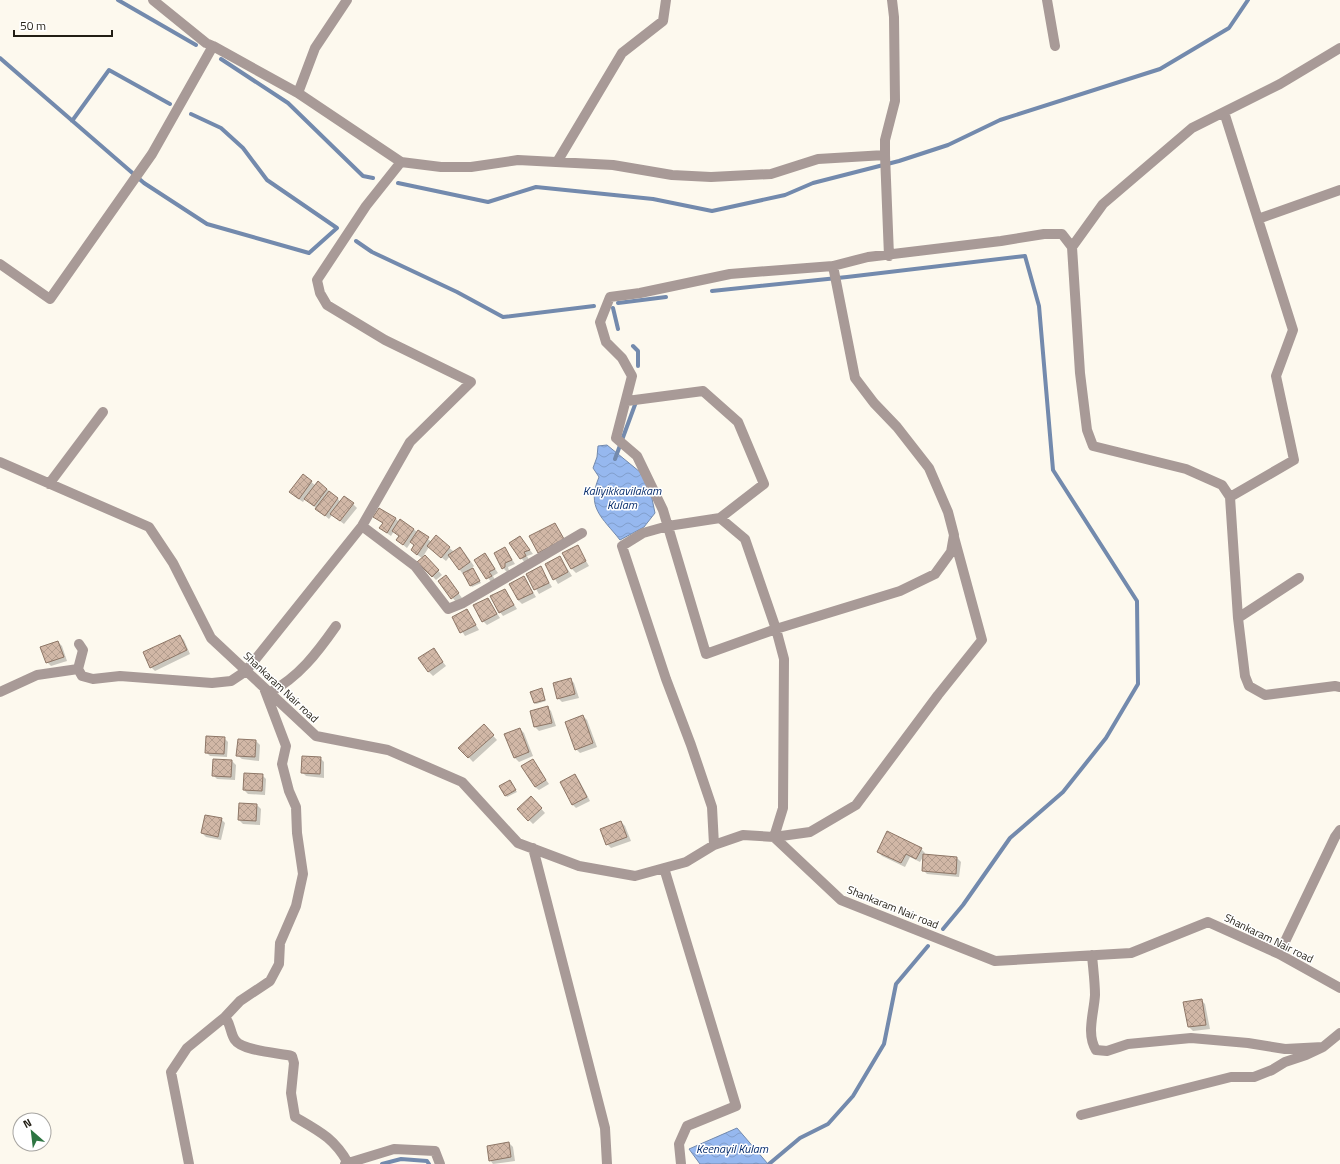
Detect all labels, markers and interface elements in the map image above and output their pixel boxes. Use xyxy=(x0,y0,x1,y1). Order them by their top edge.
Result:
scale bar xyxy=(14,12,112,38)
text: 50 m xyxy=(20,16,46,35)
water label: Kaliyikkavilakam Kulam xyxy=(583,481,662,514)
street label: Shankaram Nair road xyxy=(240,648,322,726)
street label: Shankaram Nair road xyxy=(845,881,941,933)
street label: Shankaram Nair road xyxy=(1222,909,1316,967)
north arrow xyxy=(12,1112,52,1152)
text: N xyxy=(20,1114,34,1132)
water label: Keenayil Kulam xyxy=(696,1139,769,1158)

